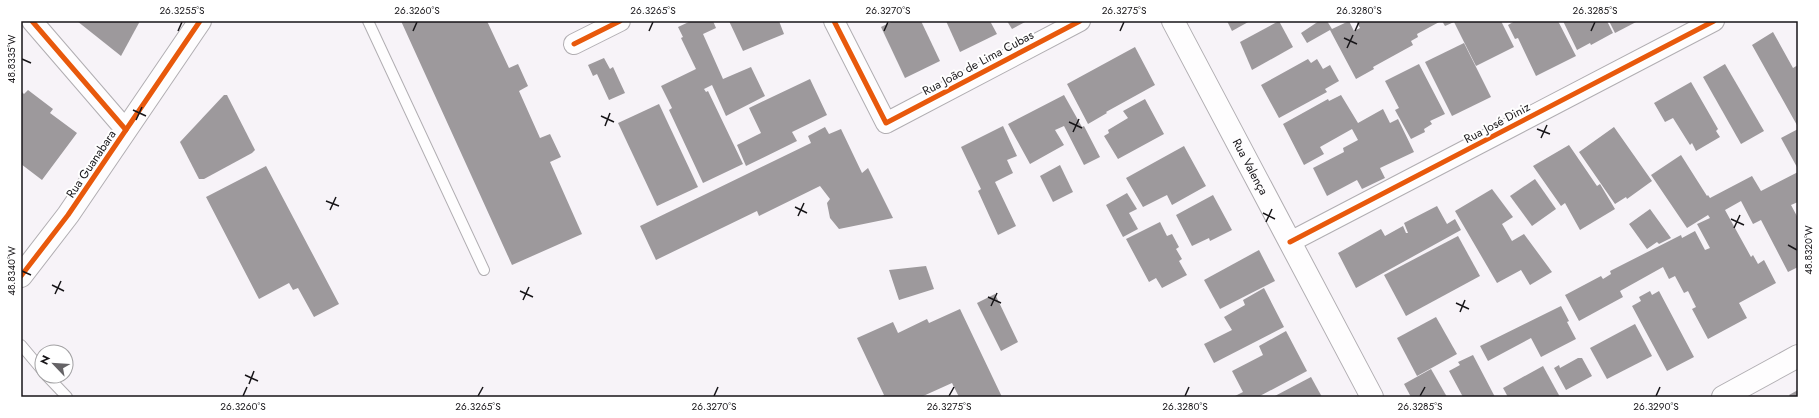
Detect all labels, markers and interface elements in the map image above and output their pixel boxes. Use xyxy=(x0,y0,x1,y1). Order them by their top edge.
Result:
text: 26.3255°S xyxy=(159,3,205,18)
text: 26.3260°S xyxy=(394,3,440,18)
text: 26.3265°S xyxy=(630,3,676,18)
text: 26.3270°S xyxy=(865,3,911,18)
text: 26.3275°S xyxy=(1102,3,1147,18)
text: 26.3280°S xyxy=(1336,3,1382,18)
text: 26.3285°S xyxy=(1573,3,1618,18)
street label: Rua João de Lima Cubas xyxy=(919,26,1037,100)
text: 48.8335°W xyxy=(4,34,19,83)
street label: Rua José Diniz xyxy=(1461,98,1534,148)
street label: Rua Guanabara xyxy=(62,126,120,202)
street label: Rua Valença xyxy=(1228,135,1273,199)
text: 48.8320°W xyxy=(1801,225,1816,275)
text: 48.8340°W xyxy=(4,246,19,296)
north arrow xyxy=(34,344,74,384)
text: N xyxy=(36,352,54,367)
text: 26.3260°S xyxy=(220,399,266,414)
text: 26.3265°S xyxy=(455,399,501,414)
text: 26.3270°S xyxy=(691,399,737,414)
text: 26.3275°S xyxy=(927,399,972,414)
text: 26.3280°S xyxy=(1162,399,1208,414)
text: 26.3285°S xyxy=(1398,399,1443,414)
text: 26.3290°S xyxy=(1633,399,1679,414)

